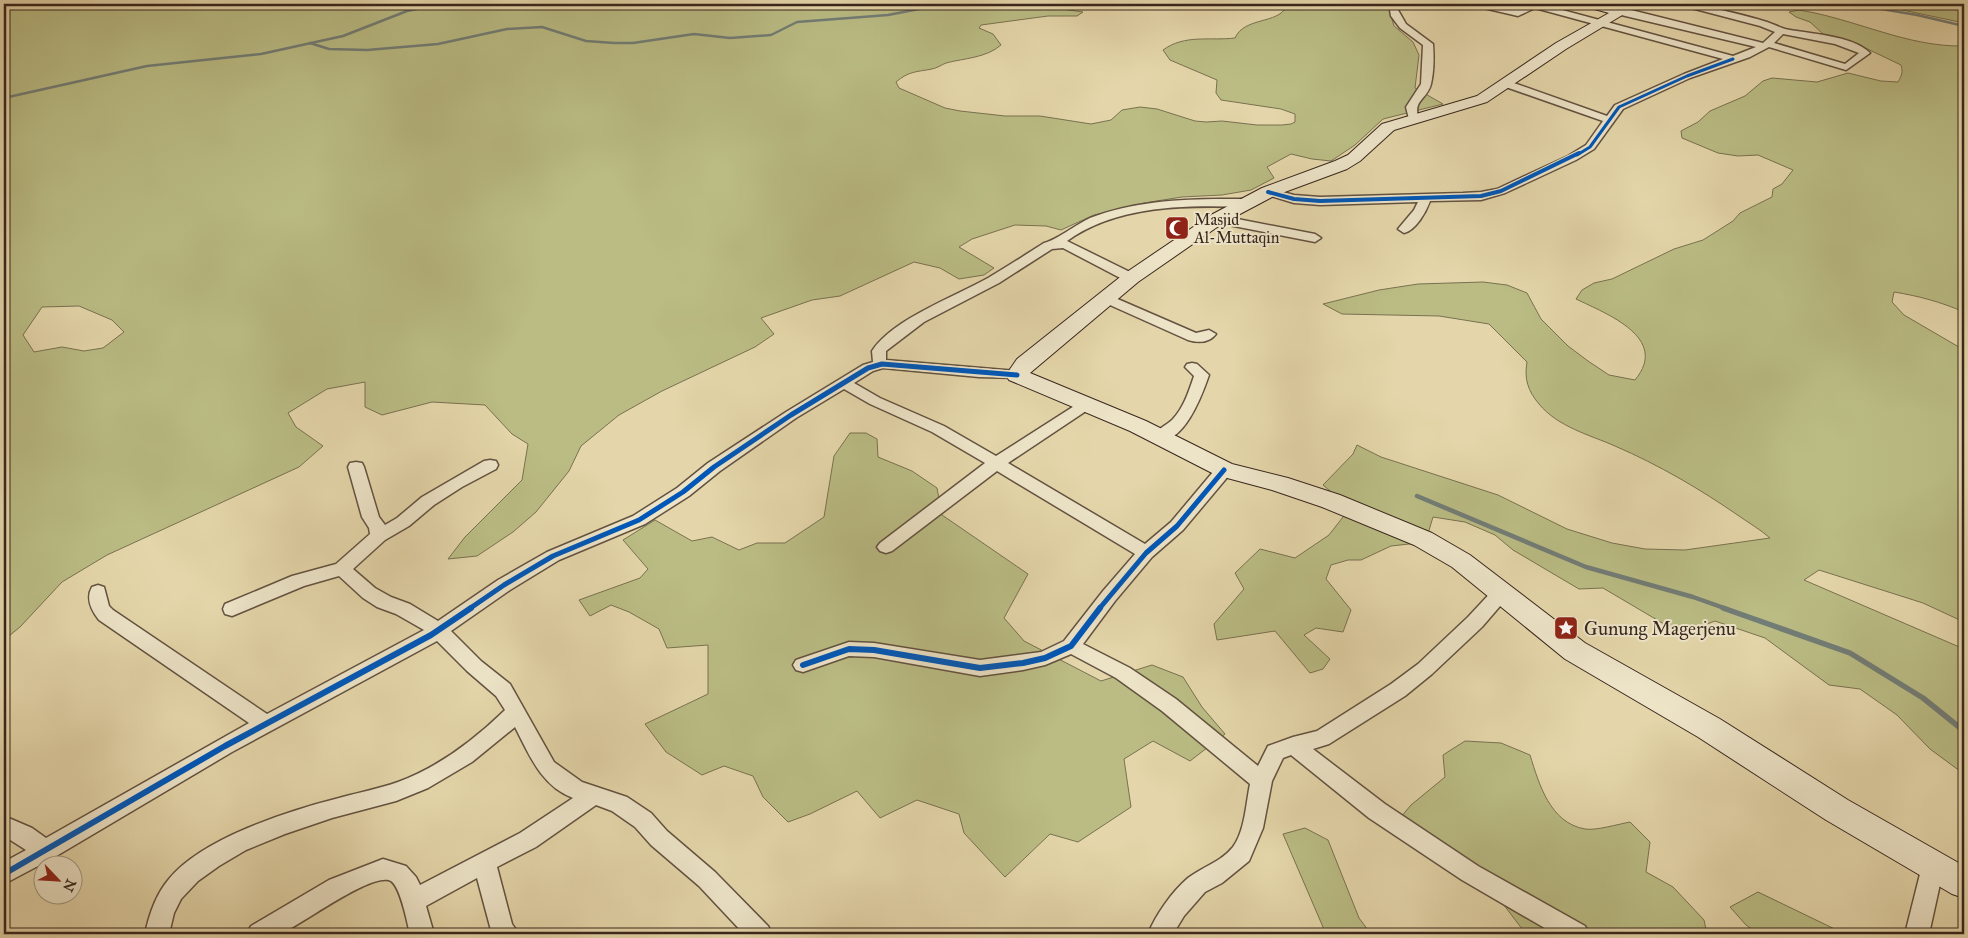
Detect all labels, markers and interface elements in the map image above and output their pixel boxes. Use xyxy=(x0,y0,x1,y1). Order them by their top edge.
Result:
place label: Masjid Al-Muttaqin xyxy=(1193,210,1280,248)
mosque icon: Masjid Al-Muttaqin xyxy=(1164,215,1190,241)
place icon: Gunung Magerjenu xyxy=(1553,615,1579,641)
place label: Gunung Magerjenu xyxy=(1584,617,1736,641)
north arrow xyxy=(32,856,82,906)
text: N xyxy=(59,876,80,894)

